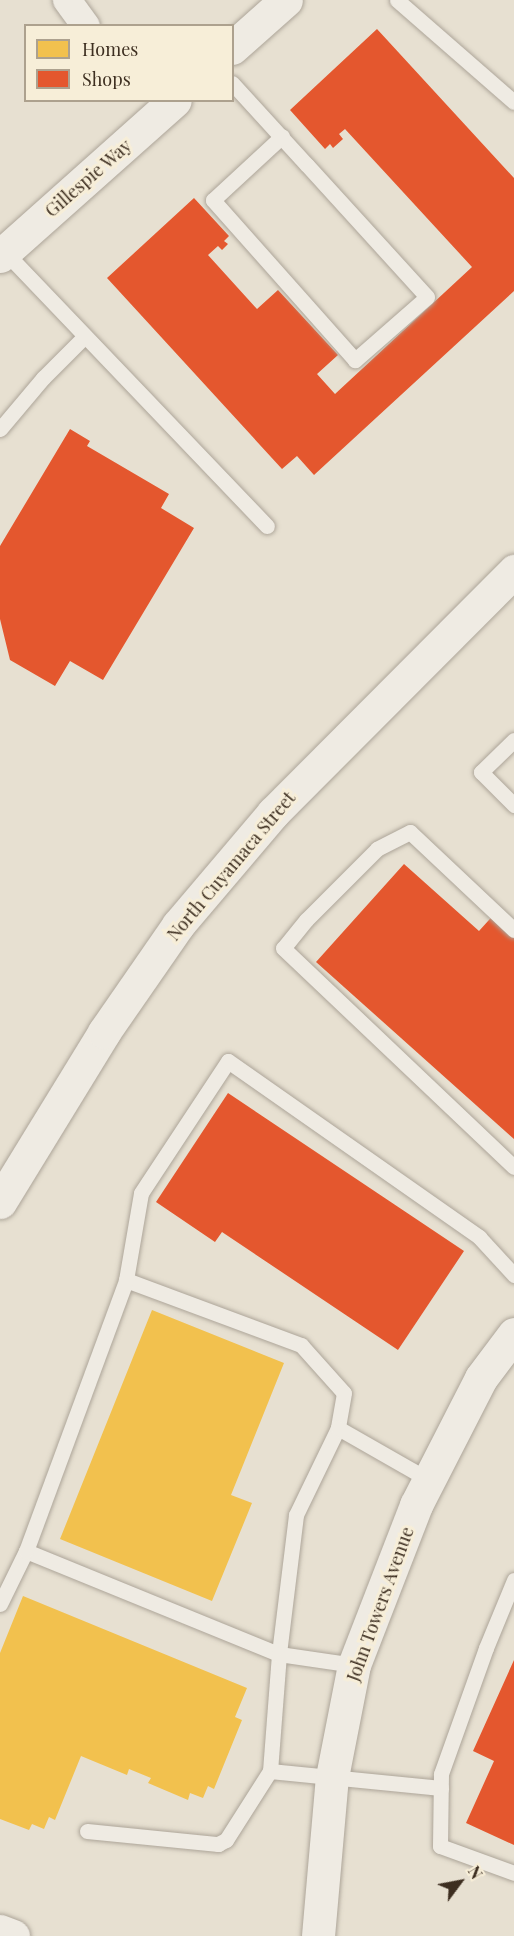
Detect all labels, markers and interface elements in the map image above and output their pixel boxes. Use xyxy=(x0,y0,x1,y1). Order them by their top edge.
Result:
legend xyxy=(24,24,234,102)
text: Homes xyxy=(82,37,138,61)
text: Shops xyxy=(82,67,131,91)
street label: Gillespie Way xyxy=(40,134,136,222)
street label: North Cuyamaca Street xyxy=(162,787,300,945)
street label: John Towers Avenue xyxy=(342,1523,418,1685)
north arrow xyxy=(430,1852,490,1912)
text: N xyxy=(464,1862,488,1883)

